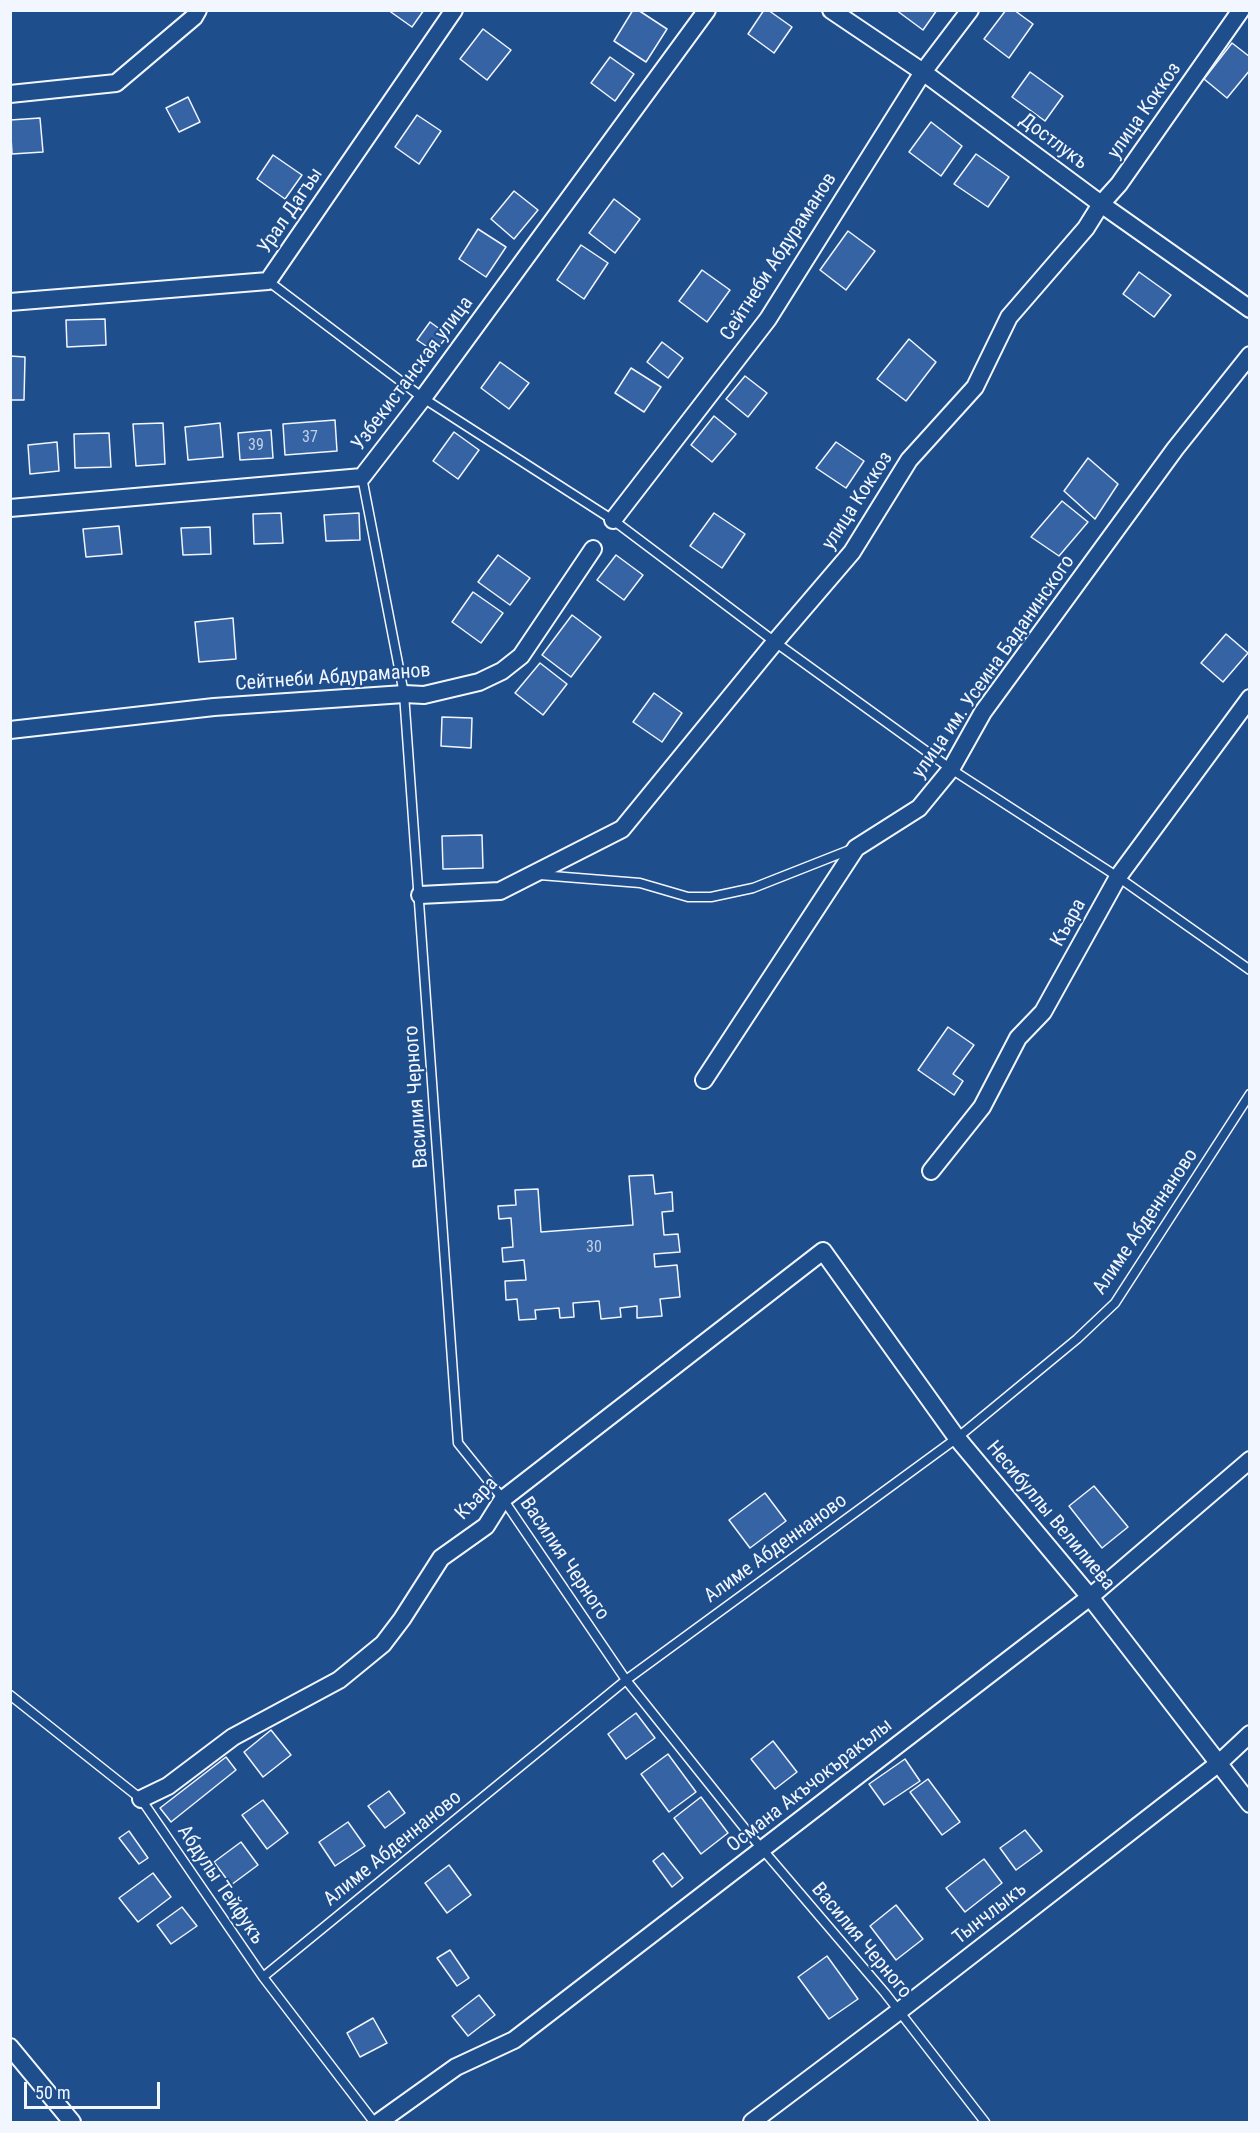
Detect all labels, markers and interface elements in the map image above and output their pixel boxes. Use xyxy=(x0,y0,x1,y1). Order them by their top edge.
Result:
street label: улица Коккоз xyxy=(1103,58,1187,164)
street label: Достлукъ xyxy=(1014,109,1092,175)
street label: Урал Дагъы xyxy=(253,163,329,259)
street label: Сейтнеби Абдураманов xyxy=(716,168,842,346)
street label: Узбекистанская улица xyxy=(347,292,479,456)
house number: 37 xyxy=(302,428,318,448)
house number: 39 xyxy=(248,436,264,456)
street label: улица Коккоз xyxy=(817,448,899,554)
street label: улица им. Усеина Баданинского xyxy=(908,551,1080,783)
street label: Сейтнеби Абдураманов xyxy=(235,659,431,697)
street label: Къара xyxy=(1046,895,1092,951)
street label: Василия Черного xyxy=(400,1025,434,1169)
street label: Алиме Абденнаново xyxy=(1088,1145,1204,1299)
house number: 30 xyxy=(586,1238,602,1258)
street label: Несибуллы Велилиева xyxy=(981,1436,1119,1596)
street label: Къара xyxy=(451,1472,503,1526)
street label: Алиме Абденнаново xyxy=(700,1489,852,1609)
street label: Василия Черного xyxy=(514,1493,614,1625)
street label: Османа Акъчокъракълы xyxy=(723,1714,897,1858)
street label: Алиме Абденнаново xyxy=(319,1786,467,1912)
street label: Абдулы Тейфукъ xyxy=(171,1821,269,1949)
street label: Василия Черного xyxy=(806,1878,916,2004)
street label: Тынчлыкъ xyxy=(948,1878,1032,1950)
scale bar xyxy=(27,2070,164,2108)
text: 50 m xyxy=(35,2082,70,2103)

